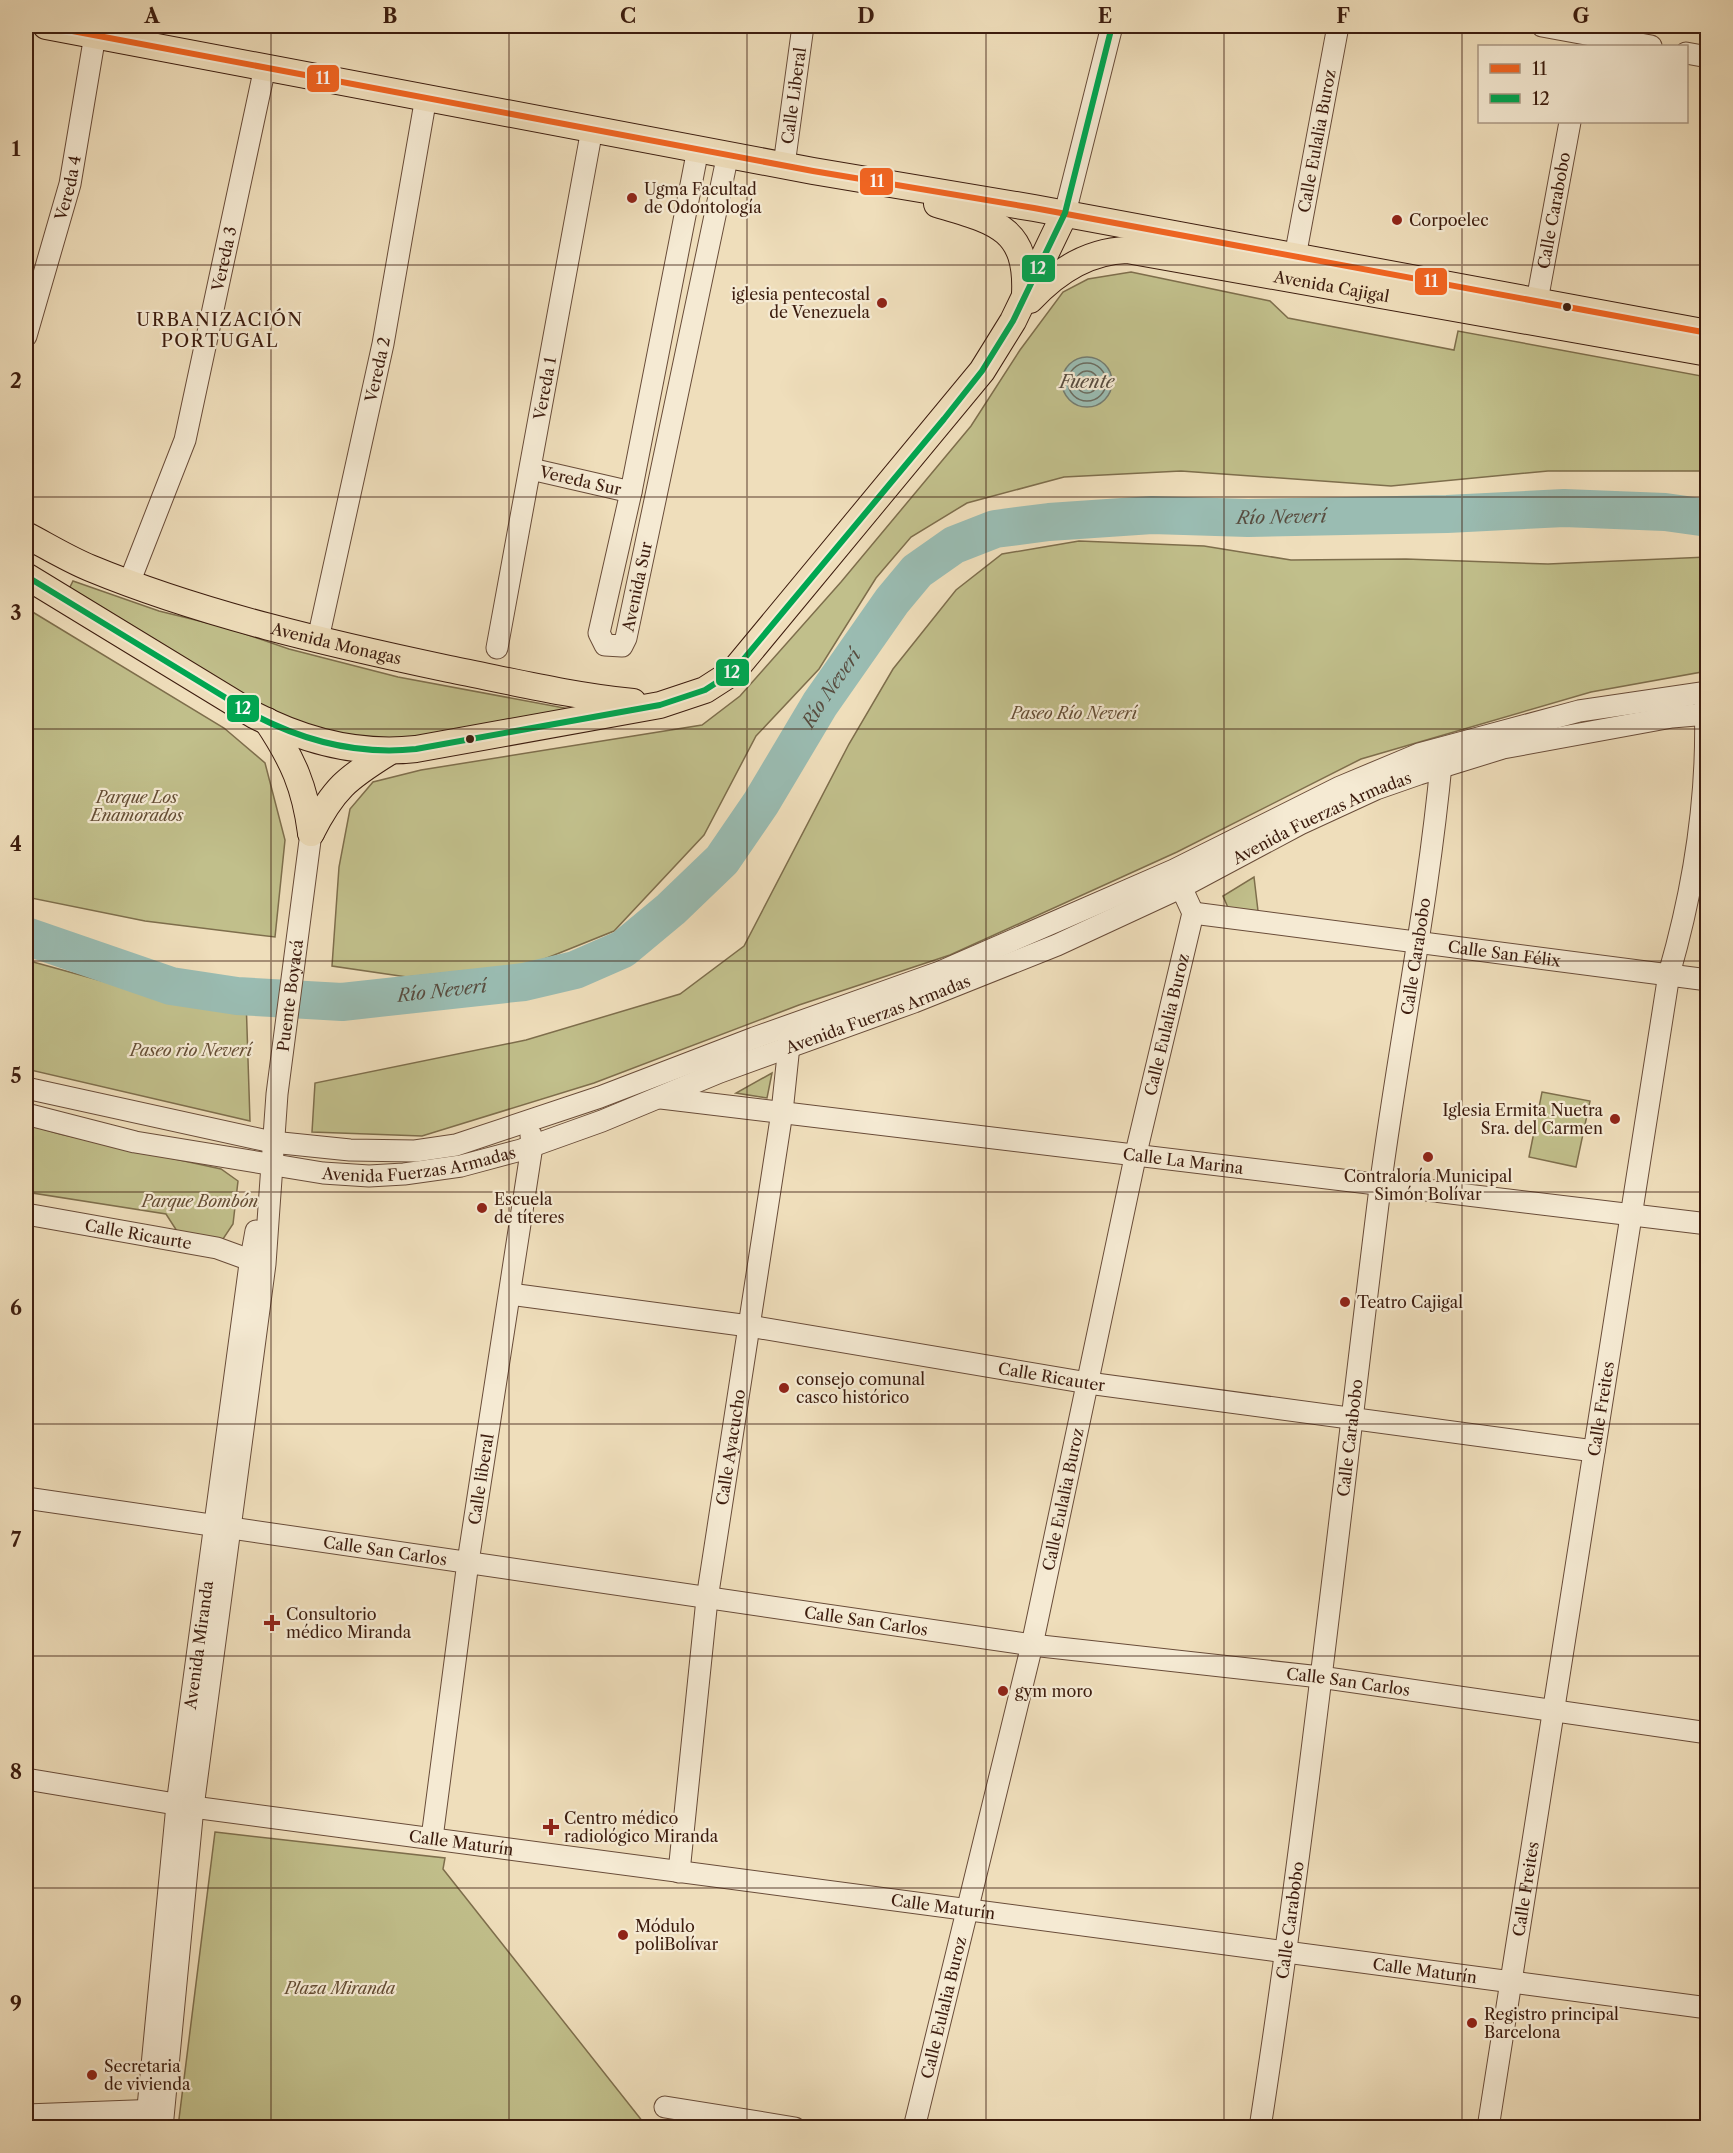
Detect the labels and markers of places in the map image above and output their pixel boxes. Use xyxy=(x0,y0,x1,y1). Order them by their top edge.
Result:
place label: Ugma Facultad de Odontología xyxy=(644,179,762,217)
marker: Ugma Facultad de Odontología xyxy=(625,191,639,205)
place label: Corpoelec xyxy=(1409,210,1489,230)
marker: Corpoelec xyxy=(1390,213,1404,227)
place label: iglesia pentecostal de Venezuela xyxy=(731,284,871,322)
marker: iglesia pentecostal de Venezuela xyxy=(875,296,889,310)
unlabelled marker xyxy=(1561,301,1573,313)
unlabelled marker xyxy=(464,733,476,745)
place label: Iglesia Ermita Nuetra Sra. del Carmen xyxy=(1443,1100,1604,1138)
marker: Iglesia Ermita Nuetra Sra. del Carmen xyxy=(1608,1112,1622,1126)
marker: Contraloría Municipal Simón Bolívar xyxy=(1421,1150,1435,1164)
place label: Contraloría Municipal Simón Bolívar xyxy=(1344,1166,1513,1204)
place label: Escuela de títeres xyxy=(494,1189,565,1227)
marker: Escuela de títeres xyxy=(475,1201,489,1215)
place label: Teatro Cajigal xyxy=(1357,1292,1463,1312)
marker: Teatro Cajigal xyxy=(1338,1295,1352,1309)
place label: consejo comunal casco histórico xyxy=(796,1369,925,1407)
marker: consejo comunal casco histórico xyxy=(777,1381,791,1395)
place label: Consultorio médico Miranda xyxy=(286,1604,412,1642)
marker: Consultorio médico Miranda xyxy=(263,1614,281,1632)
place label: gym moro xyxy=(1015,1681,1093,1701)
marker: gym moro xyxy=(996,1684,1010,1698)
place label: Centro médico radiológico Miranda xyxy=(564,1808,719,1846)
marker: Centro médico radiológico Miranda xyxy=(542,1818,560,1836)
place label: Módulo poliBolívar xyxy=(635,1916,718,1954)
marker: Módulo poliBolívar xyxy=(616,1928,630,1942)
place label: Registro principal Barcelona xyxy=(1484,2004,1619,2042)
marker: Registro principal Barcelona xyxy=(1465,2016,1479,2030)
place label: Secretaria de vivienda xyxy=(104,2056,191,2094)
marker: Secretaria de vivienda xyxy=(85,2068,99,2082)

